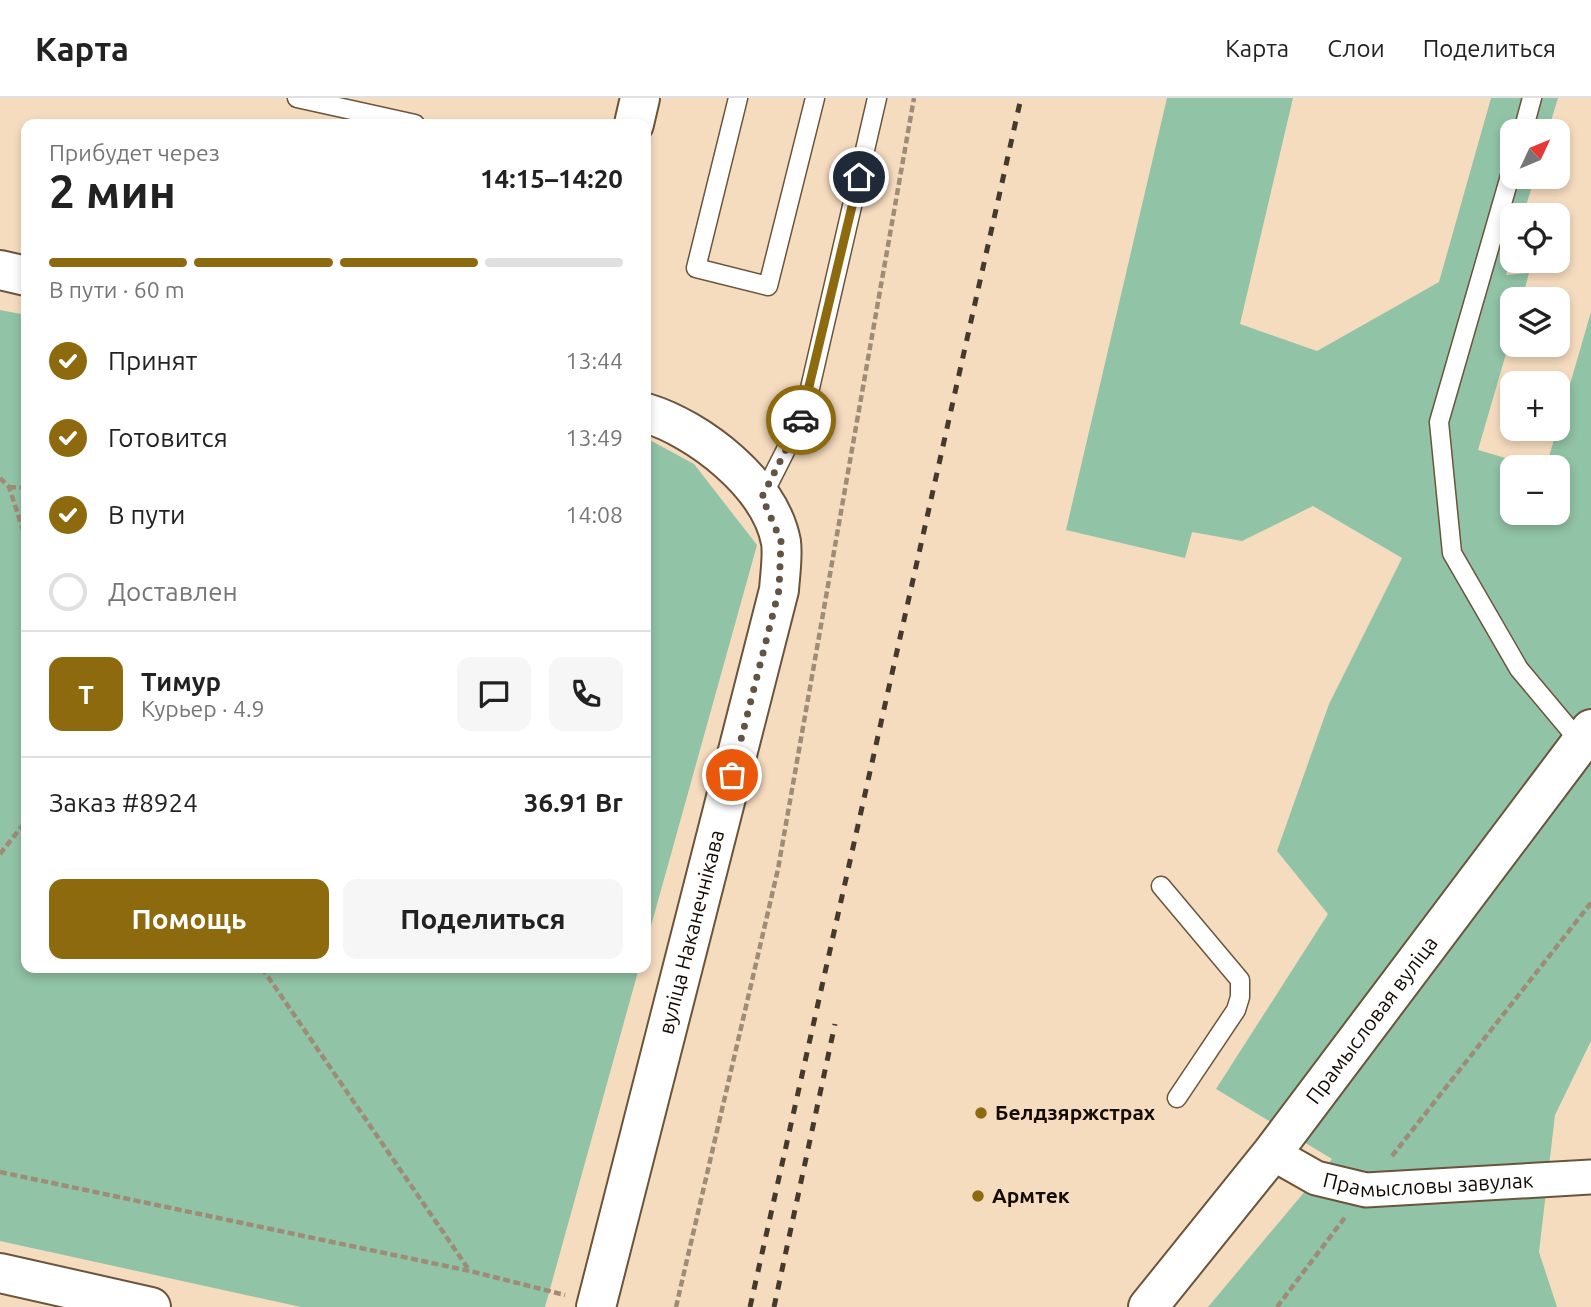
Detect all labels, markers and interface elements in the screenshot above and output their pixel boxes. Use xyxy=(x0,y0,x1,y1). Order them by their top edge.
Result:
text: Карта xyxy=(35,30,129,67)
text: Карта xyxy=(1225,35,1289,62)
text: Слои xyxy=(1327,35,1385,62)
text: Поделиться xyxy=(1423,35,1556,62)
north arrow xyxy=(1500,119,1570,189)
map controls xyxy=(1500,119,1570,525)
text: Прибудет через xyxy=(49,140,220,165)
pin xyxy=(829,147,889,207)
icon: home xyxy=(840,158,878,196)
text: 14:15–14:20 xyxy=(480,164,623,193)
text: 2 мин xyxy=(49,165,176,217)
button: locate xyxy=(1500,203,1570,273)
text: В пути · 60 m xyxy=(49,277,185,302)
button: layers xyxy=(1500,287,1570,357)
icon: check xyxy=(49,342,87,380)
text: Принят xyxy=(108,346,197,375)
text: 13:44 xyxy=(565,348,623,373)
button: + xyxy=(1500,371,1570,441)
courier xyxy=(766,385,836,455)
icon: car xyxy=(782,401,820,439)
icon: check xyxy=(49,419,87,457)
text: Готовится xyxy=(108,423,228,452)
text: 13:49 xyxy=(565,425,623,450)
button: − xyxy=(1500,455,1570,525)
icon: check xyxy=(49,496,87,534)
text: В пути xyxy=(108,500,185,529)
text: 14:08 xyxy=(565,502,623,527)
text: Доставлен xyxy=(108,577,238,606)
button: chat xyxy=(457,657,531,731)
button: phone xyxy=(549,657,623,731)
text: Тимур xyxy=(141,667,221,696)
text: Т xyxy=(78,680,94,709)
text: Курьер · 4.9 xyxy=(141,696,265,721)
pin xyxy=(702,745,762,805)
icon: bag xyxy=(713,756,751,794)
text: Заказ #8924 xyxy=(49,788,198,817)
text: 36.91 Br xyxy=(524,788,623,817)
street label: вуліца Наканечнікава xyxy=(653,827,728,1036)
button: Помощь xyxy=(49,879,329,959)
button: Поделиться xyxy=(343,879,623,959)
street label: Прамысловая вуліца xyxy=(1300,931,1442,1108)
place label: Белдзяржстрах xyxy=(995,1100,1156,1124)
marker: Белдзяржстрах xyxy=(973,1105,989,1121)
street label: Прамысловы завулак xyxy=(1321,1167,1534,1201)
place label: Армтек xyxy=(992,1183,1070,1207)
marker: Армтек xyxy=(970,1188,986,1204)

